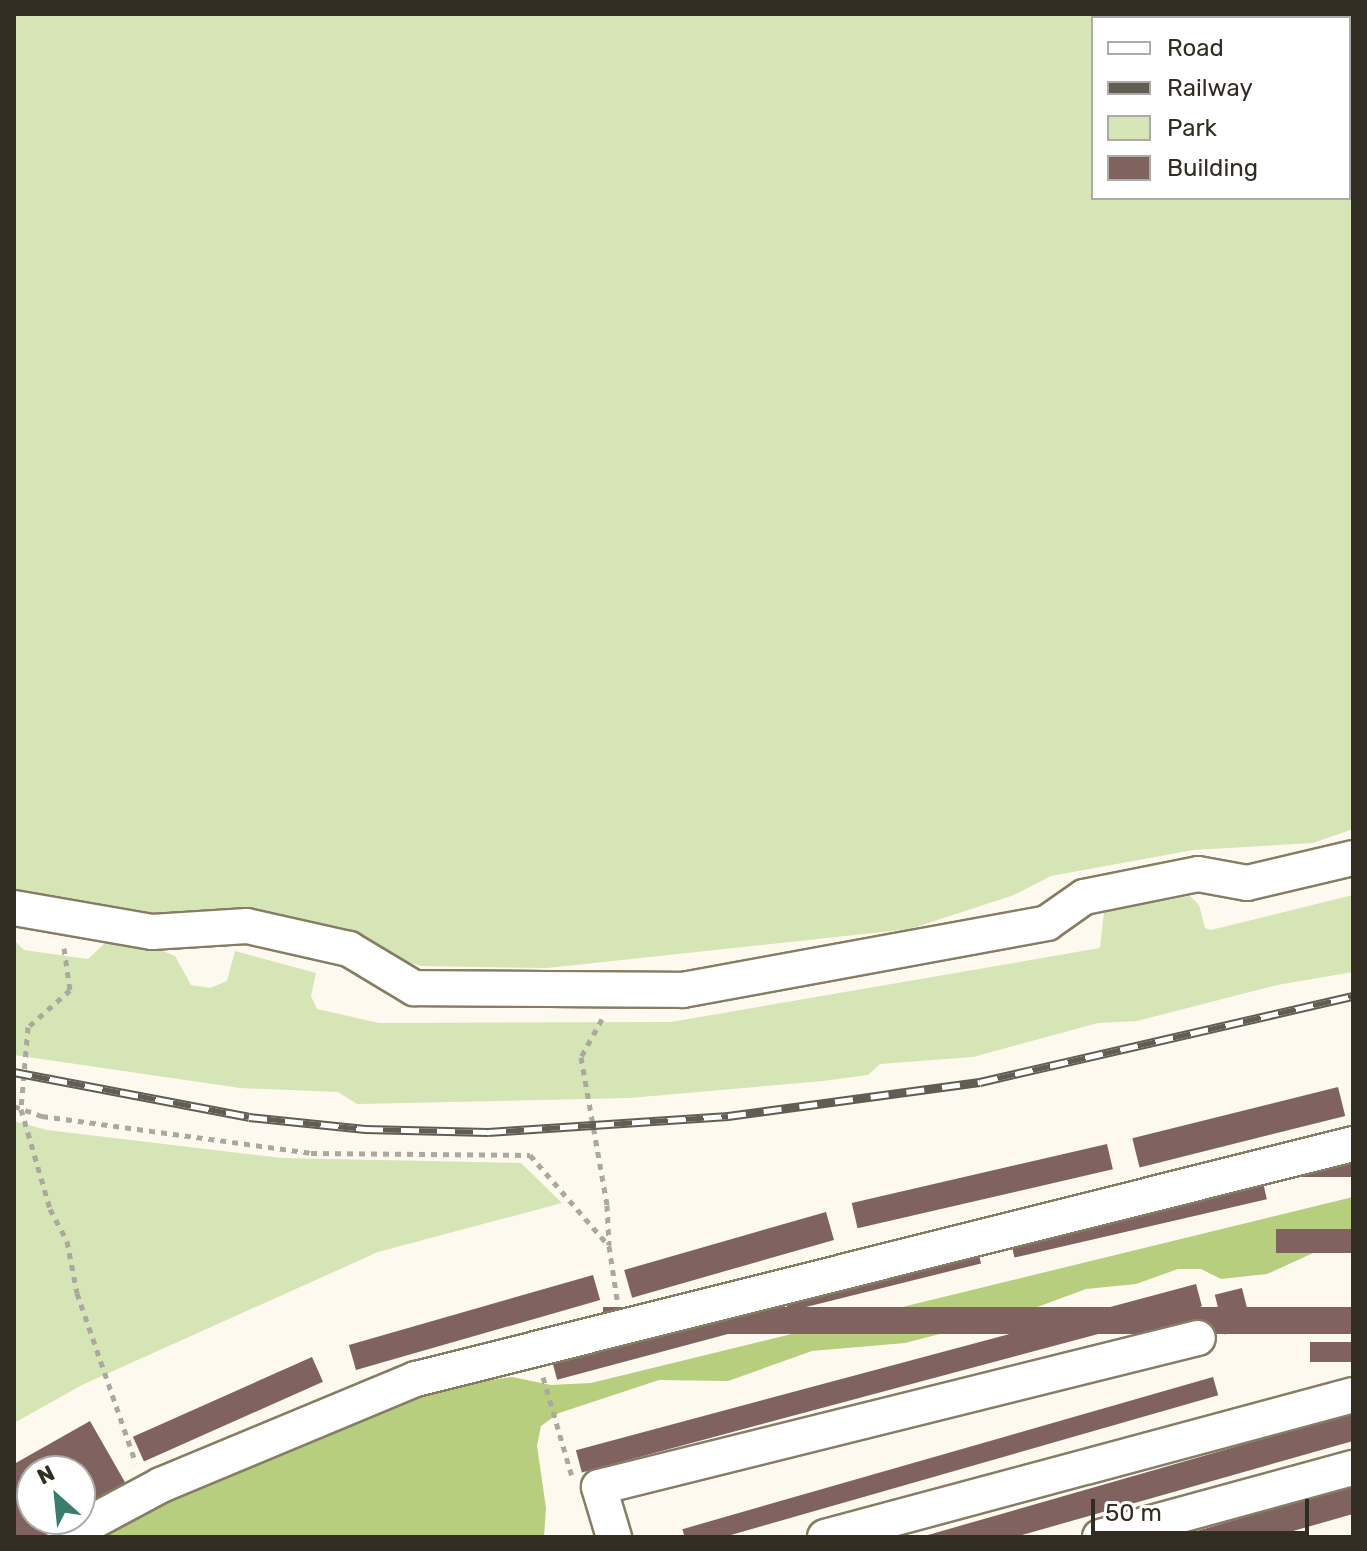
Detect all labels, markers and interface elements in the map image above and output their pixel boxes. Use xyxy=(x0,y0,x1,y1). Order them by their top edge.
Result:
legend xyxy=(1091,16,1351,200)
text: Road xyxy=(1167,34,1224,62)
text: Railway xyxy=(1167,74,1253,102)
text: Park xyxy=(1167,114,1217,142)
text: Building xyxy=(1167,154,1258,182)
north arrow xyxy=(16,1455,96,1535)
text: N xyxy=(33,1459,59,1491)
scale bar xyxy=(1095,1483,1313,1533)
text: 50 m xyxy=(1105,1499,1162,1527)

